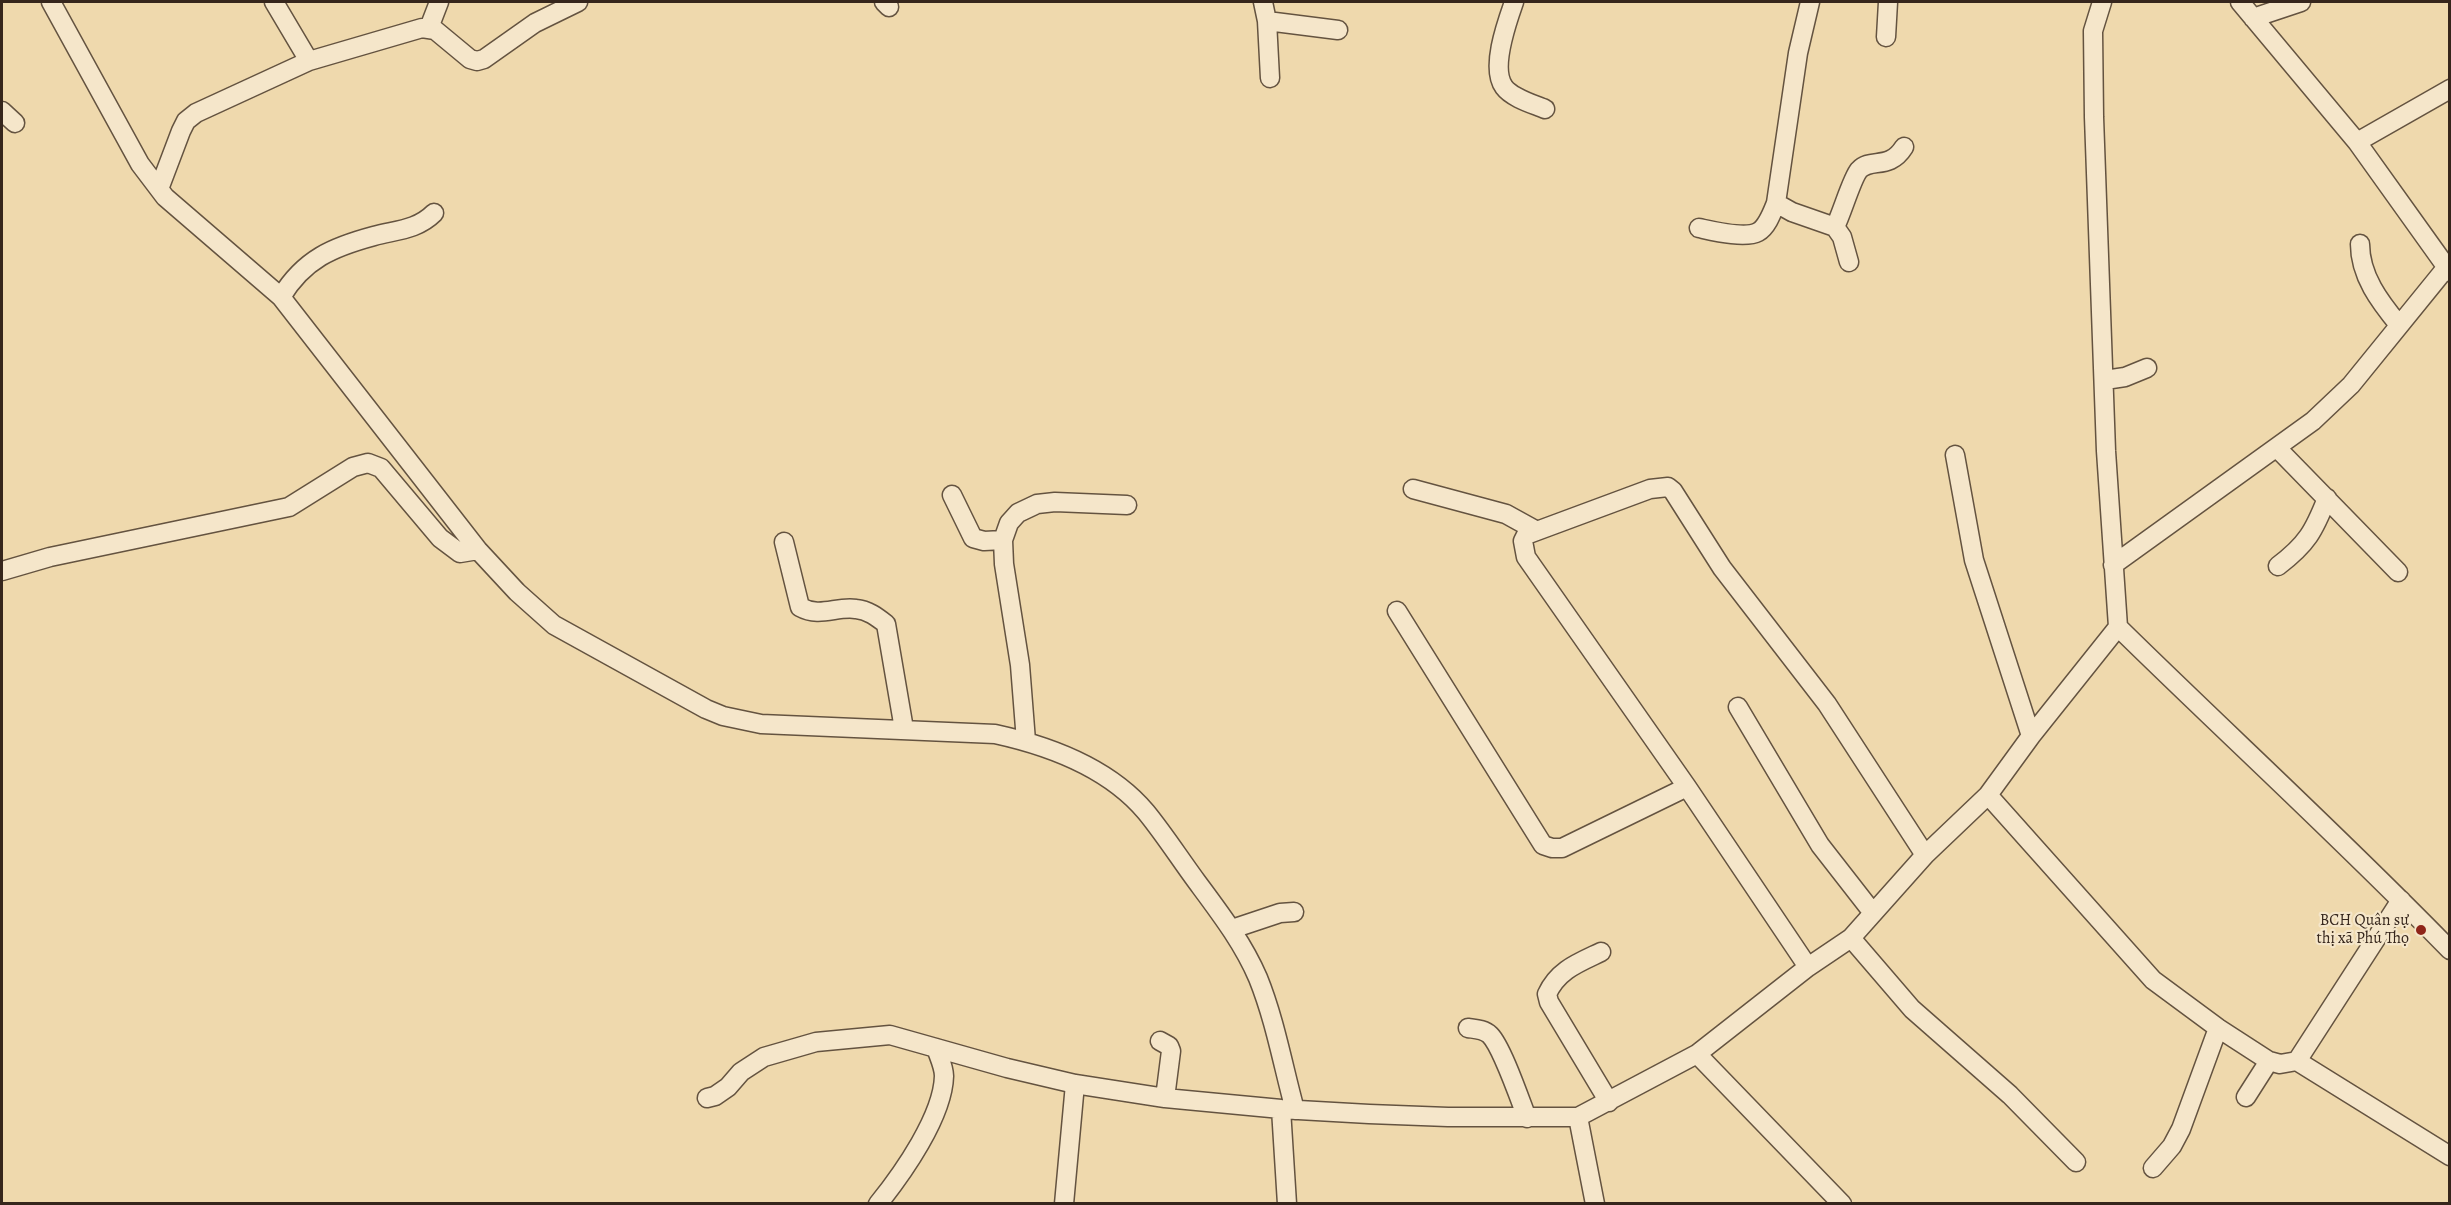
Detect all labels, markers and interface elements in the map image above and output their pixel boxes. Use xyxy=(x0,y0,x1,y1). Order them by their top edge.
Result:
place label: BCH Quân sự thị xã Phú Thọ xyxy=(2317,911,2409,949)
marker: BCH Quân sự thị xã Phú Thọ xyxy=(2414,923,2428,937)

